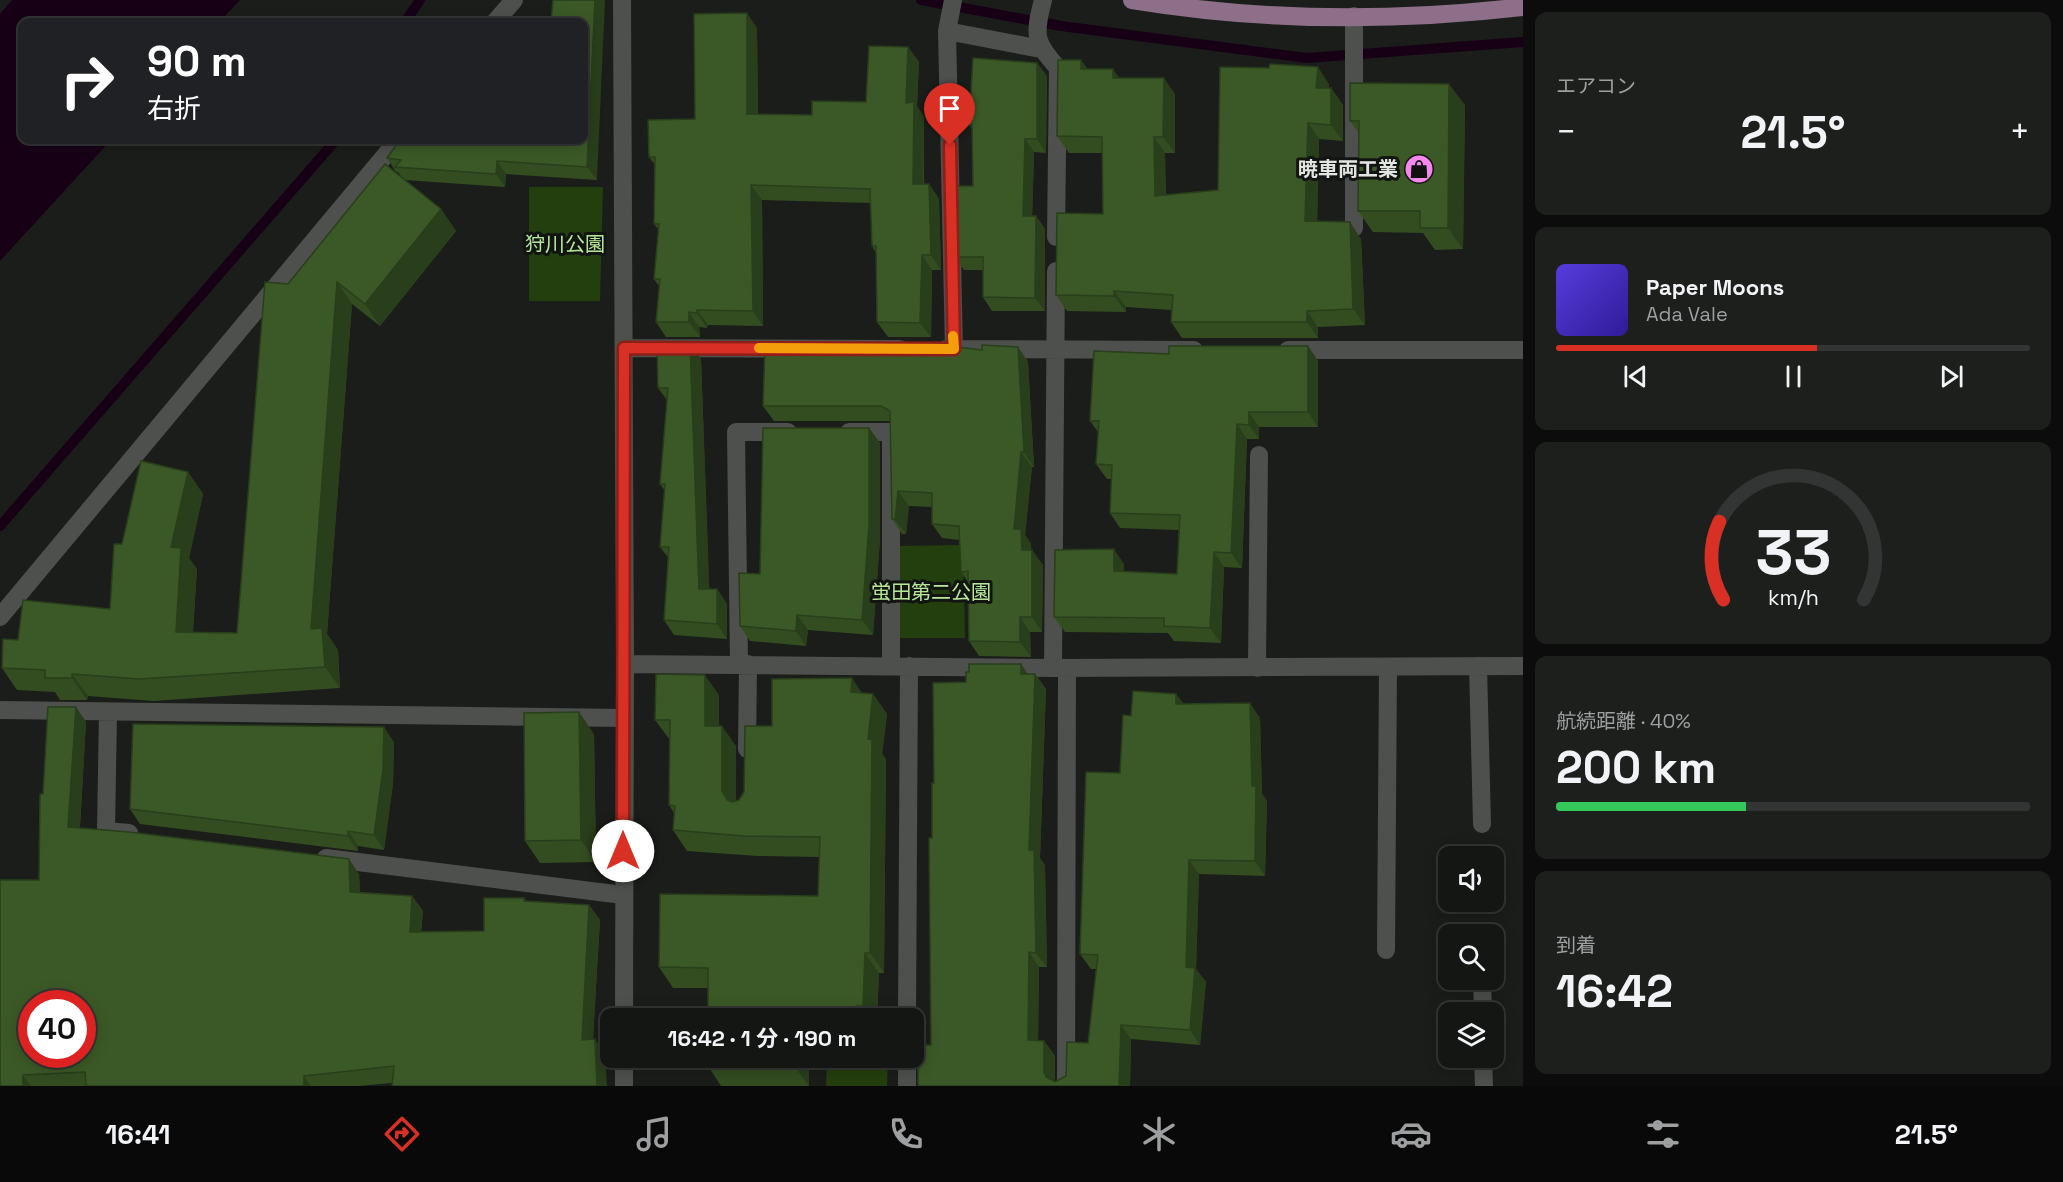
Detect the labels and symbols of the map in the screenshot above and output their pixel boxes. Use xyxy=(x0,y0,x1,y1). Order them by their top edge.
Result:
pin xyxy=(924,83,975,145)
shop icon: 暁車両工業 xyxy=(1403,153,1435,185)
place label: 暁車両工業 xyxy=(1298,156,1398,182)
park label: 狩川公園 xyxy=(525,231,605,257)
park label: 蛍田第二公園 xyxy=(871,579,991,605)
position arrow xyxy=(591,819,655,883)
speed limit sign: 40 xyxy=(18,990,96,1068)

